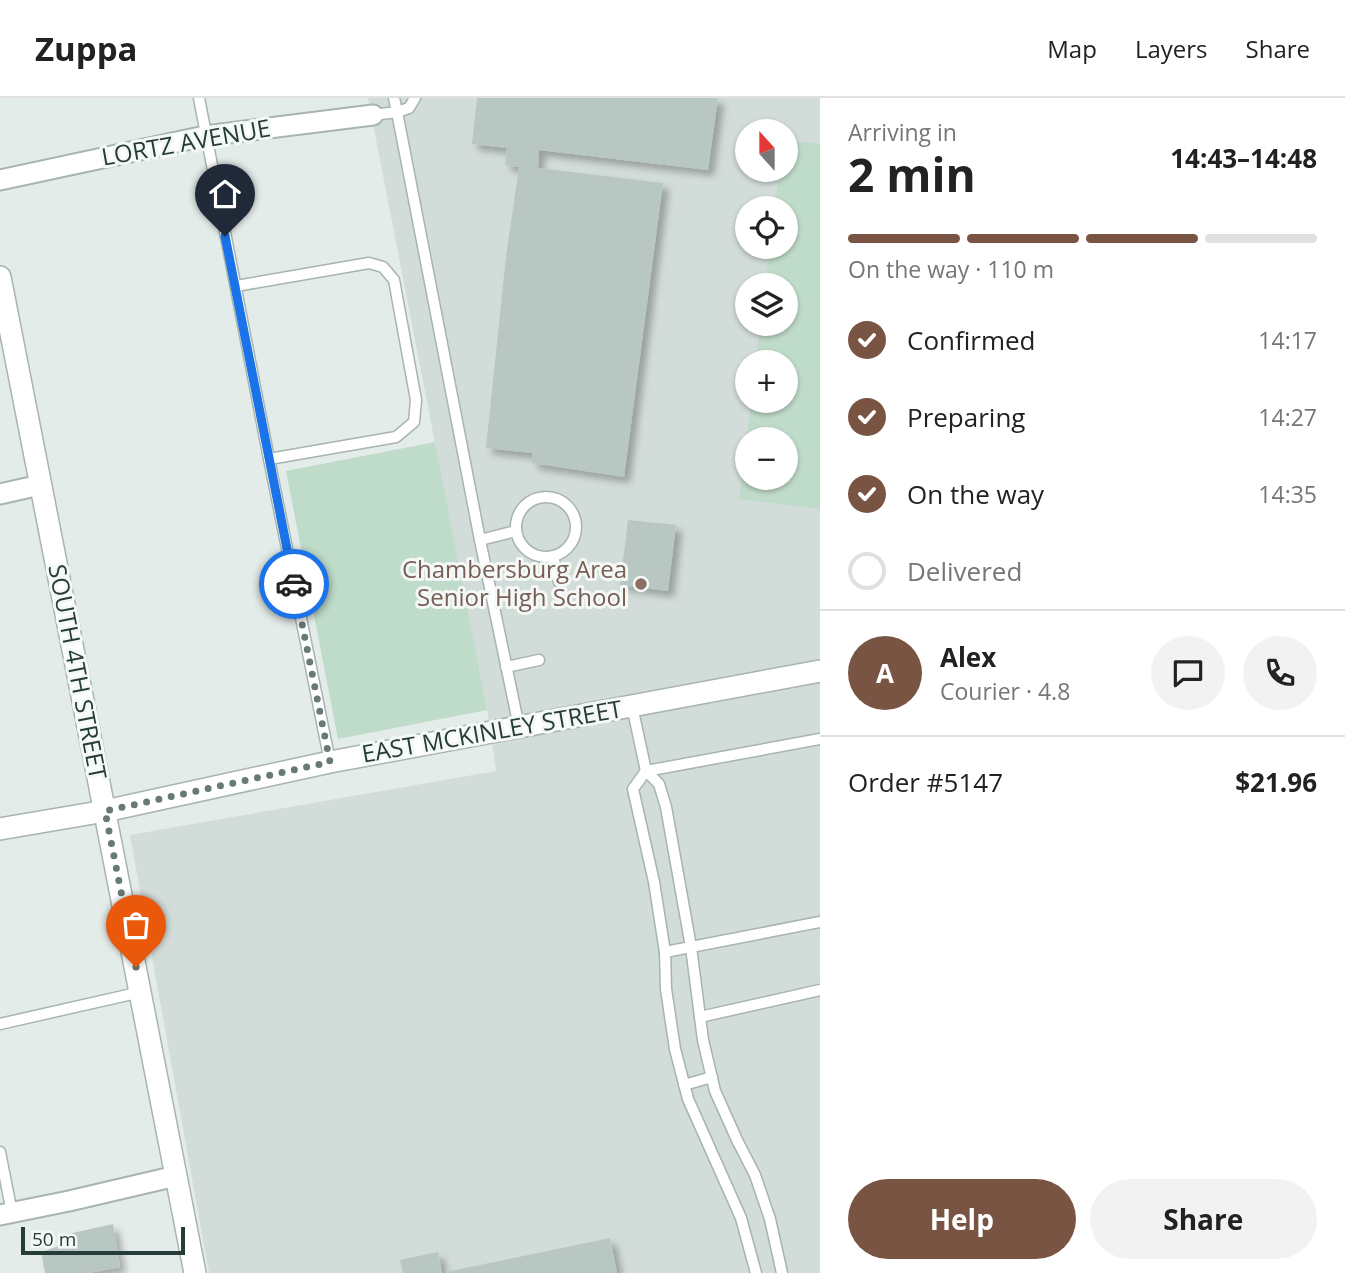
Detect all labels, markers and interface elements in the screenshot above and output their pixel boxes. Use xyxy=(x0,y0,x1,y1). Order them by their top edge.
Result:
text: Zuppa xyxy=(35,26,138,71)
text: Map xyxy=(1047,32,1097,65)
text: Layers xyxy=(1135,32,1208,65)
text: Share xyxy=(1246,32,1310,65)
street label: LORTZ AVENUE xyxy=(99,110,273,173)
text: Arriving in xyxy=(848,116,957,148)
north arrow xyxy=(735,119,798,182)
map controls xyxy=(735,119,798,490)
text: 14:43–14:48 xyxy=(1170,140,1317,176)
text: 2 min xyxy=(848,143,976,205)
pin xyxy=(195,164,255,236)
icon: home xyxy=(206,175,244,213)
button: locate xyxy=(735,196,798,259)
text: On the way · 110 m xyxy=(848,253,1054,285)
button: layers xyxy=(735,273,798,336)
icon: check xyxy=(848,321,886,359)
text: Confirmed xyxy=(907,322,1035,358)
text: 14:17 xyxy=(1258,324,1317,356)
button: + xyxy=(735,350,798,413)
icon: check xyxy=(848,398,886,436)
text: Preparing xyxy=(907,399,1025,435)
text: 14:27 xyxy=(1258,401,1317,433)
button: − xyxy=(735,427,798,490)
icon: check xyxy=(848,475,886,513)
text: On the way xyxy=(907,476,1044,512)
text: 14:35 xyxy=(1258,478,1317,510)
courier xyxy=(259,549,329,619)
place label: Chambersburg Area Senior High School xyxy=(402,552,627,613)
text: Delivered xyxy=(907,553,1022,589)
street label: SOUTH 4TH STREET xyxy=(41,561,116,782)
icon: car xyxy=(275,565,313,603)
marker: Chambersburg Area Senior High School xyxy=(633,576,649,592)
button: chat xyxy=(1151,636,1225,710)
button: phone xyxy=(1243,636,1317,710)
text: Alex xyxy=(940,639,996,675)
text: A xyxy=(876,655,894,691)
text: Courier · 4.8 xyxy=(940,675,1070,707)
street label: EAST MCKINLEY STREET xyxy=(359,691,625,770)
text: Order #5147 xyxy=(848,764,1003,800)
text: $21.96 xyxy=(1235,764,1317,800)
pin xyxy=(106,895,166,967)
icon: bag xyxy=(117,906,155,944)
button: Help xyxy=(848,1179,1076,1259)
button: Share xyxy=(1090,1179,1317,1259)
scale bar xyxy=(21,1224,186,1256)
text: 50 m xyxy=(32,1226,76,1252)

